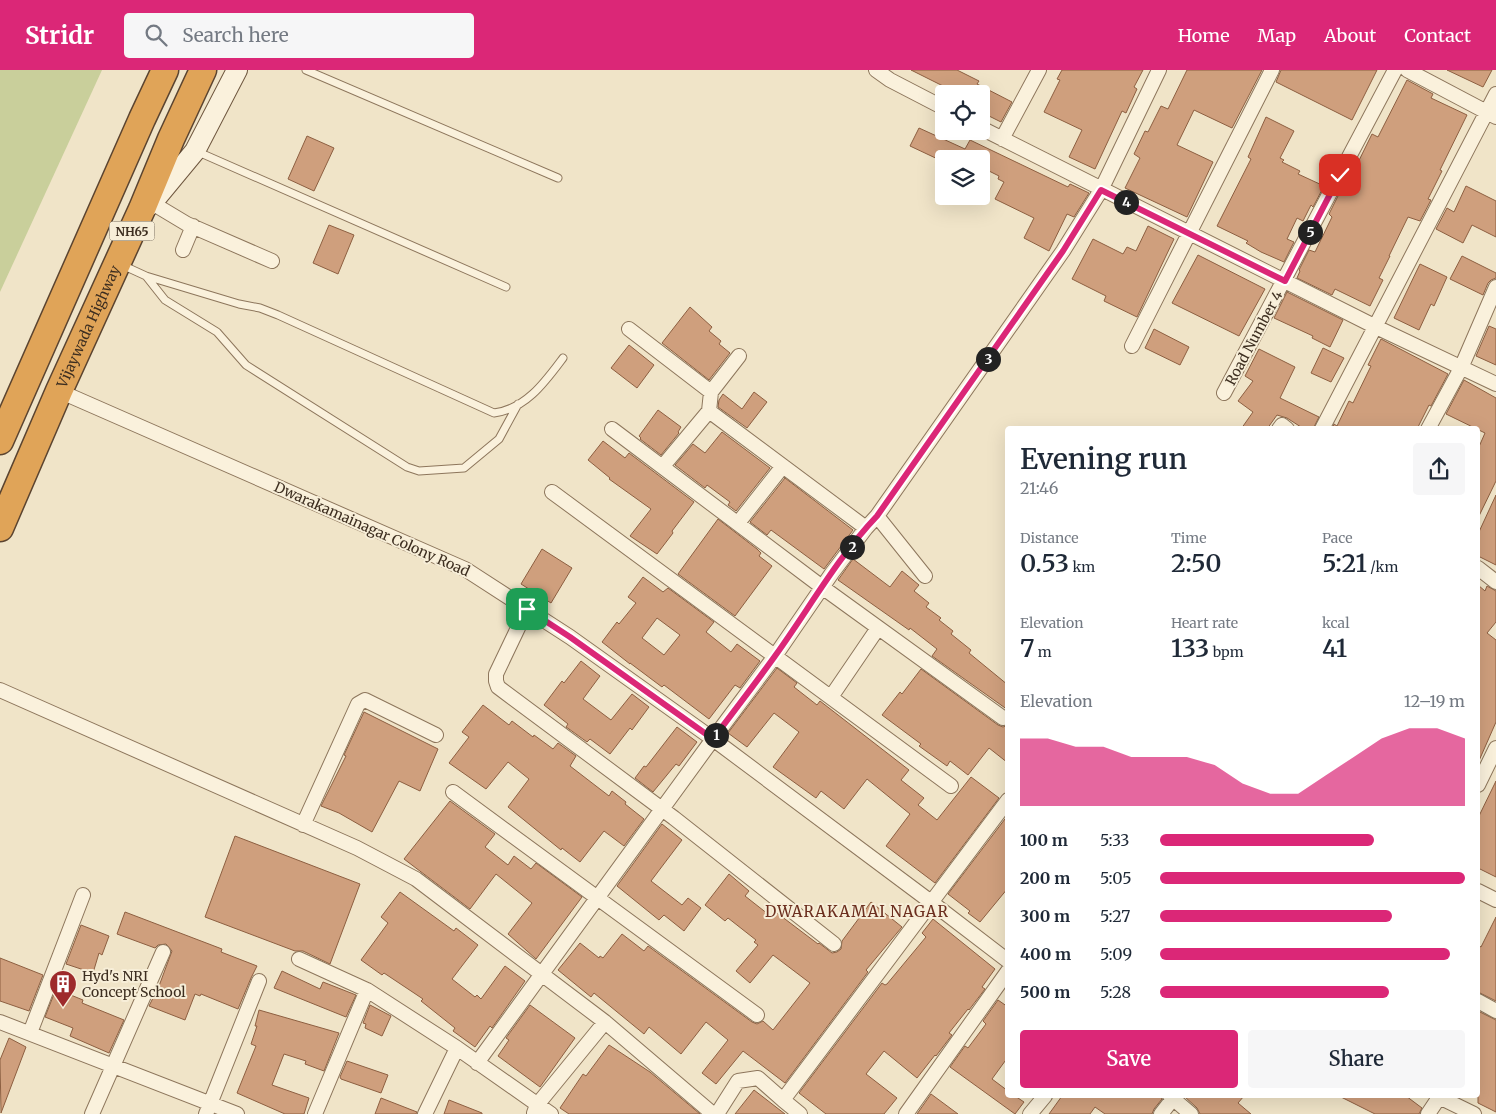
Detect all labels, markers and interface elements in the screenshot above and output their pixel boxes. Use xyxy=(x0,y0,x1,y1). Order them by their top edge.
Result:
search box xyxy=(124,13,474,58)
text: Stridr xyxy=(25,20,94,51)
icon: search xyxy=(142,21,170,49)
text: Search here xyxy=(182,23,289,47)
text: Home xyxy=(1178,24,1230,47)
text: Map xyxy=(1258,24,1296,47)
text: About xyxy=(1324,24,1376,47)
text: Contact xyxy=(1404,24,1471,47)
map controls xyxy=(935,85,990,205)
button: locate xyxy=(935,85,990,140)
button: layers xyxy=(935,150,990,205)
pin xyxy=(1319,154,1361,196)
icon: check xyxy=(1326,161,1354,189)
pin: 4 xyxy=(1114,190,1138,214)
text: 4 xyxy=(1122,193,1131,211)
pin: 5 xyxy=(1298,220,1322,244)
road number: NH65 xyxy=(110,222,154,240)
text: 5 xyxy=(1306,223,1315,241)
street label: Vijaywada Highway xyxy=(52,262,124,391)
street label: Road Number 4 xyxy=(1221,287,1287,388)
pin: 3 xyxy=(976,346,1000,372)
text: 3 xyxy=(984,350,993,368)
text: Evening run xyxy=(1020,441,1187,477)
button: share xyxy=(1413,443,1465,495)
street label: Dwarakamainagar Colony Road xyxy=(271,478,473,581)
text: 21:46 xyxy=(1020,478,1058,498)
text: Distance xyxy=(1020,529,1079,547)
text: Time xyxy=(1171,529,1207,547)
text: Pace xyxy=(1322,529,1353,547)
pin: 2 xyxy=(840,534,864,560)
text: 2 xyxy=(848,538,857,556)
text: 0.53 xyxy=(1020,547,1069,579)
text: 2:50 xyxy=(1171,547,1222,579)
text: 5:21 xyxy=(1322,547,1367,579)
text: km xyxy=(1069,558,1095,576)
text: /km xyxy=(1367,558,1398,576)
pin xyxy=(506,588,548,630)
icon: arrive xyxy=(513,595,541,623)
text: Elevation xyxy=(1020,614,1084,632)
text: Heart rate xyxy=(1171,614,1238,632)
text: kcal xyxy=(1322,614,1350,632)
text: 7 xyxy=(1020,632,1035,664)
text: 133 xyxy=(1171,632,1209,664)
text: 41 xyxy=(1322,632,1347,664)
text: m xyxy=(1035,643,1052,661)
text: bpm xyxy=(1209,643,1244,661)
text: Elevation xyxy=(1020,691,1093,711)
text: 12–19 m xyxy=(1404,691,1465,711)
pin: 1 xyxy=(704,722,728,748)
text: 1 xyxy=(713,726,720,744)
text: 100 m xyxy=(1020,830,1068,850)
text: 5:33 xyxy=(1100,830,1130,850)
text: 200 m xyxy=(1020,868,1070,888)
text: 5:05 xyxy=(1100,868,1132,888)
district label: DWARAKAMAI NAGAR xyxy=(765,902,949,921)
text: 300 m xyxy=(1020,906,1070,926)
text: 5:27 xyxy=(1100,906,1130,926)
text: 400 m xyxy=(1020,944,1071,964)
text: 5:09 xyxy=(1100,944,1132,964)
place label: Hyd's NRI Concept School xyxy=(82,967,186,1001)
building icon: Hyd's NRI Concept School xyxy=(48,969,78,1008)
text: 500 m xyxy=(1020,982,1070,1002)
text: 5:28 xyxy=(1100,982,1131,1002)
button: Save xyxy=(1020,1030,1238,1088)
button: Share xyxy=(1248,1030,1465,1088)

